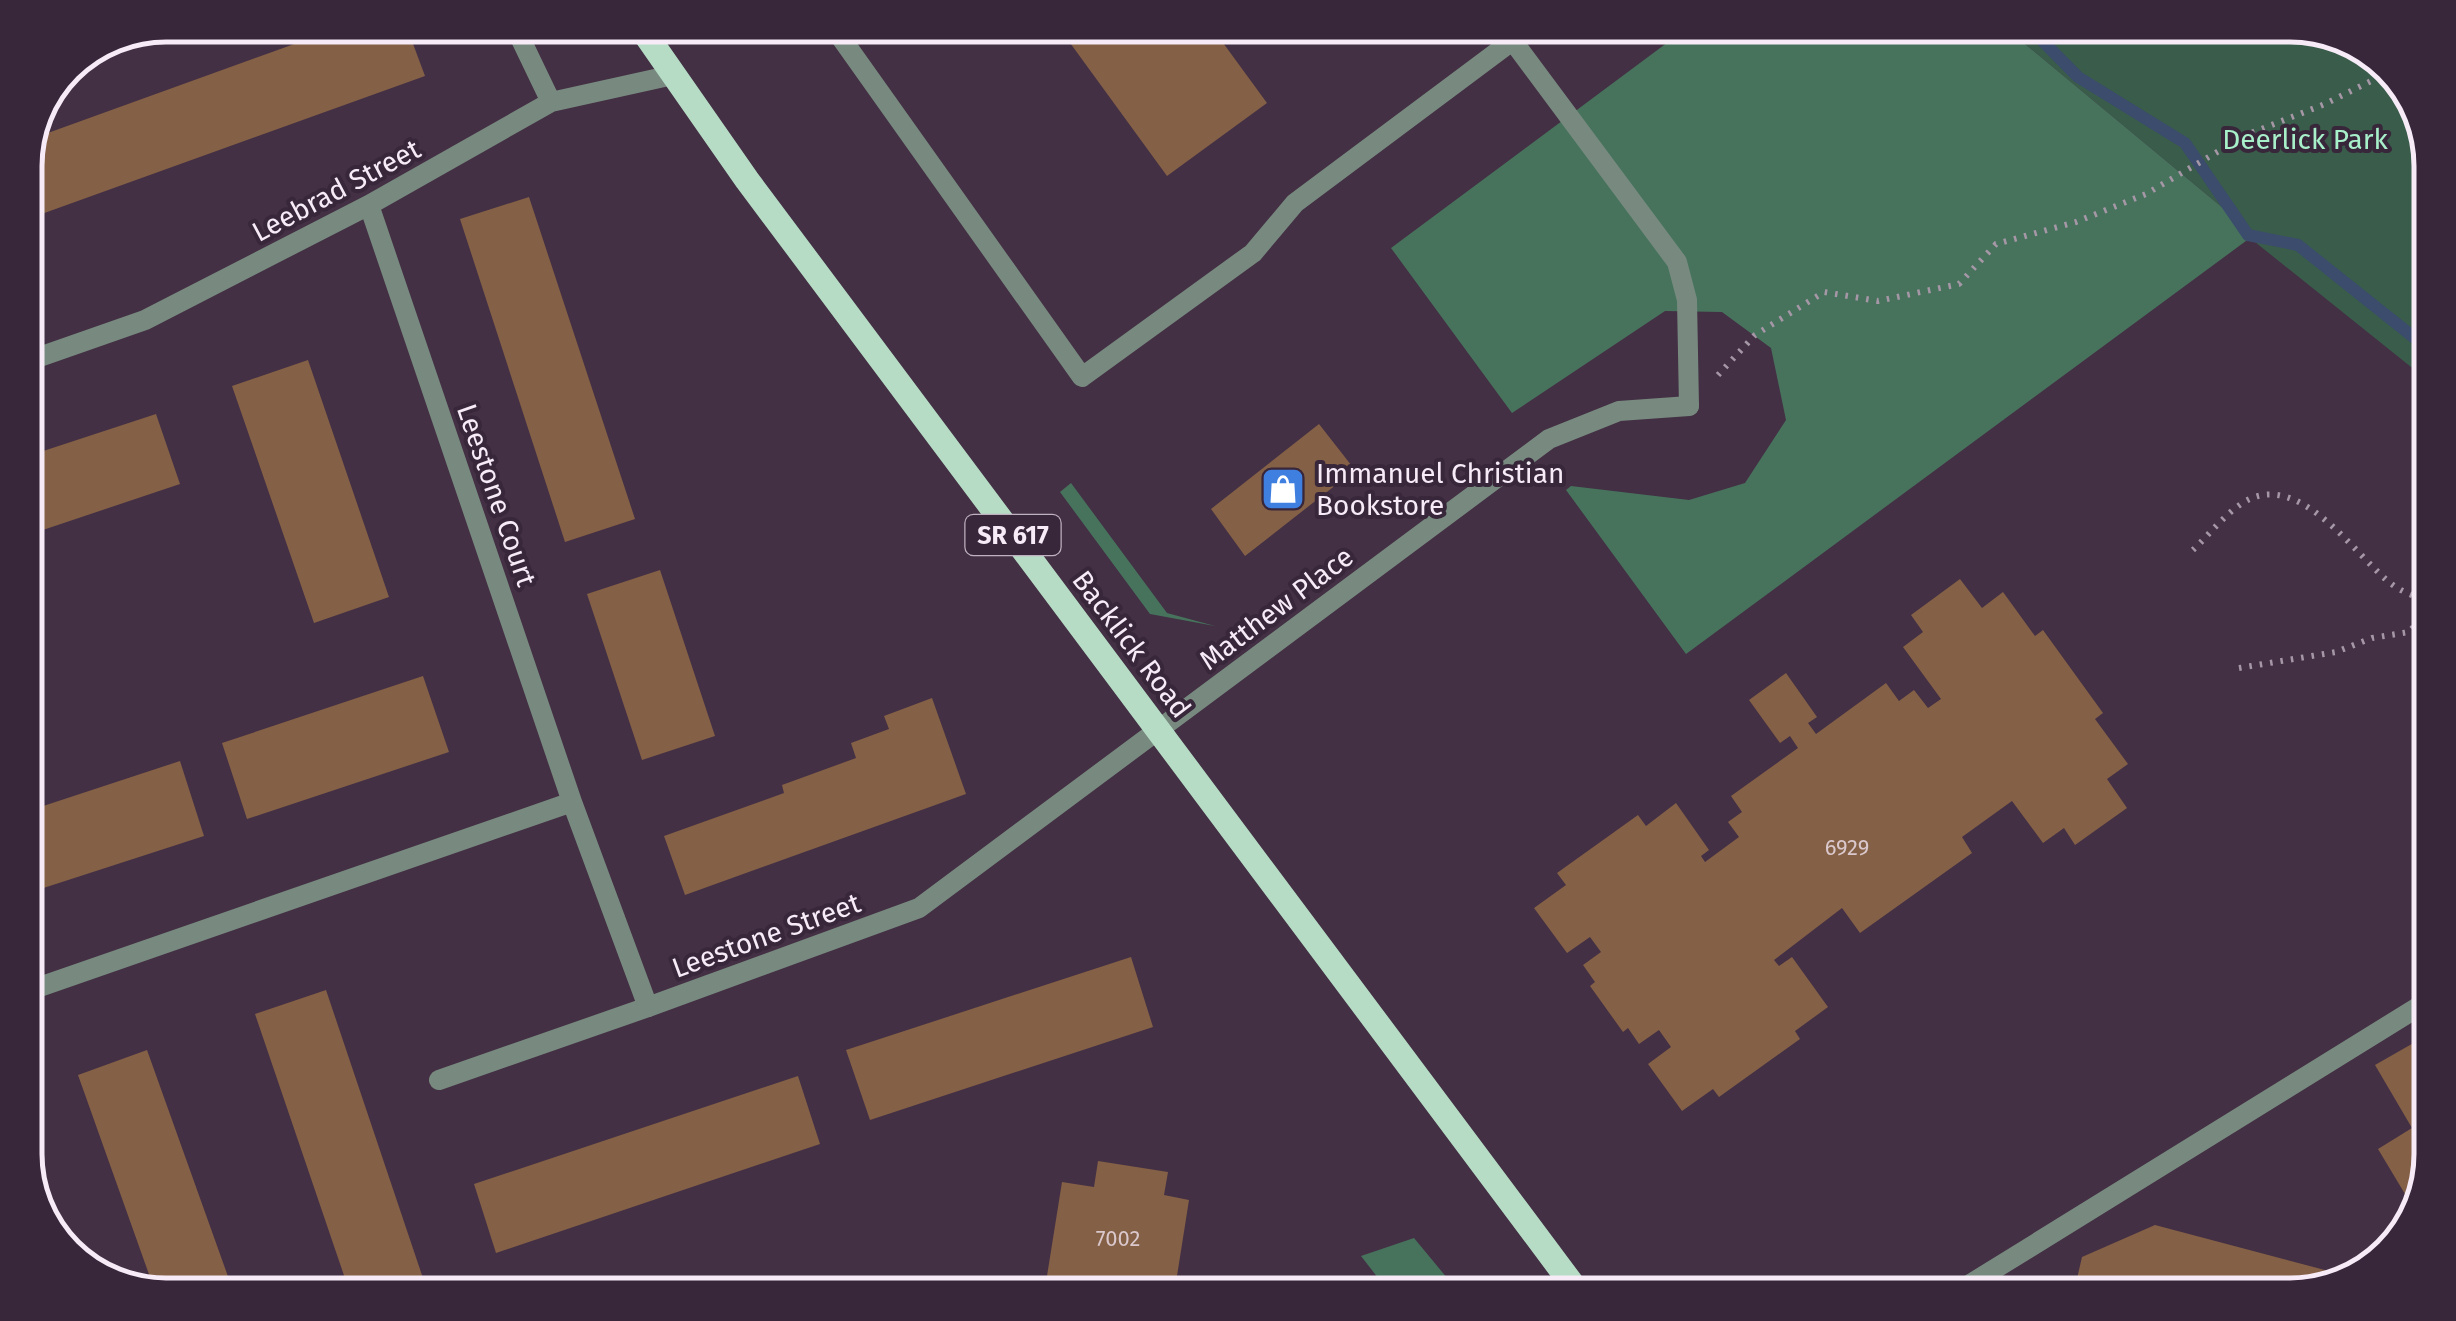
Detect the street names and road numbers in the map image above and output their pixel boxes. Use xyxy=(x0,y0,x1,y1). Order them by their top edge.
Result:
street label: Leebrad Street xyxy=(247,132,427,249)
street label: Leestone Court xyxy=(450,400,543,592)
road number: SR 617 xyxy=(966,515,1060,555)
street label: Matthew Place xyxy=(1193,540,1360,677)
street label: Backlick Road xyxy=(1066,564,1198,724)
street label: Leestone Street xyxy=(668,886,866,985)

